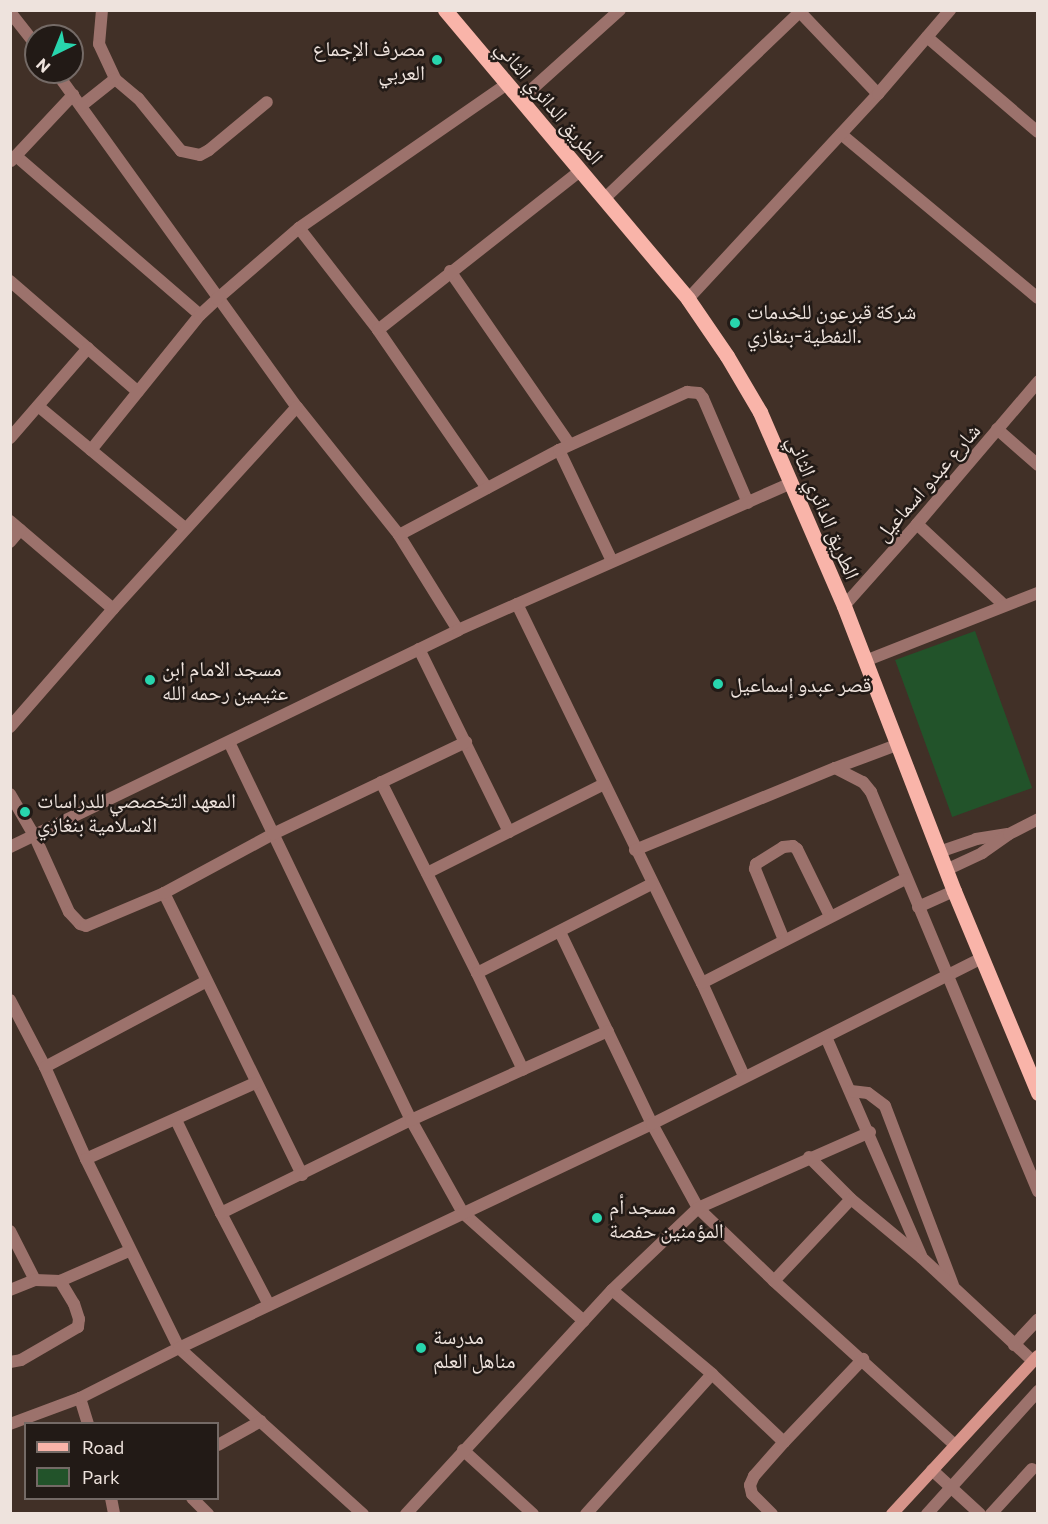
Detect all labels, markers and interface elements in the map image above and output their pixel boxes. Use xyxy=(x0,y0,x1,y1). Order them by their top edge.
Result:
north arrow xyxy=(24,24,84,84)
place label: مصرف الإجماع العربي xyxy=(313,35,425,85)
street label: الطريق الدائري الثاني xyxy=(491,35,609,169)
marker: مصرف الإجماع العربي xyxy=(430,53,444,67)
text: N xyxy=(32,55,54,77)
place label: شركة قبرعون للخدمات النفطية-بنغازي. xyxy=(747,298,916,348)
marker: شركة قبرعون للخدمات النفطية-بنغازي. xyxy=(728,316,742,330)
street label: شارع عبدو اسماعيل xyxy=(869,418,985,546)
street label: الطريق الدائري الثاني xyxy=(782,431,866,583)
place label: مسجد الامام ابن عثيمين رحمه الله xyxy=(162,655,288,705)
place label: قصر عبدو إسماعيل xyxy=(730,671,872,697)
marker: مسجد الامام ابن عثيمين رحمه الله xyxy=(143,673,157,687)
marker: قصر عبدو إسماعيل xyxy=(711,677,725,691)
place label: المعهد التخصصي للدراسات الاسلامية بنغازي xyxy=(37,787,236,837)
marker: المعهد التخصصي للدراسات الاسلامية بنغازي xyxy=(18,805,32,819)
place label: مسجد أم المؤمنين حفصة xyxy=(609,1193,724,1243)
marker: مسجد أم المؤمنين حفصة xyxy=(590,1211,604,1225)
place label: مدرسة مناهل العلم xyxy=(433,1323,515,1373)
marker: مدرسة مناهل العلم xyxy=(414,1341,428,1355)
legend xyxy=(24,1422,219,1500)
text: Road xyxy=(82,1436,124,1458)
text: Park xyxy=(82,1466,120,1488)

